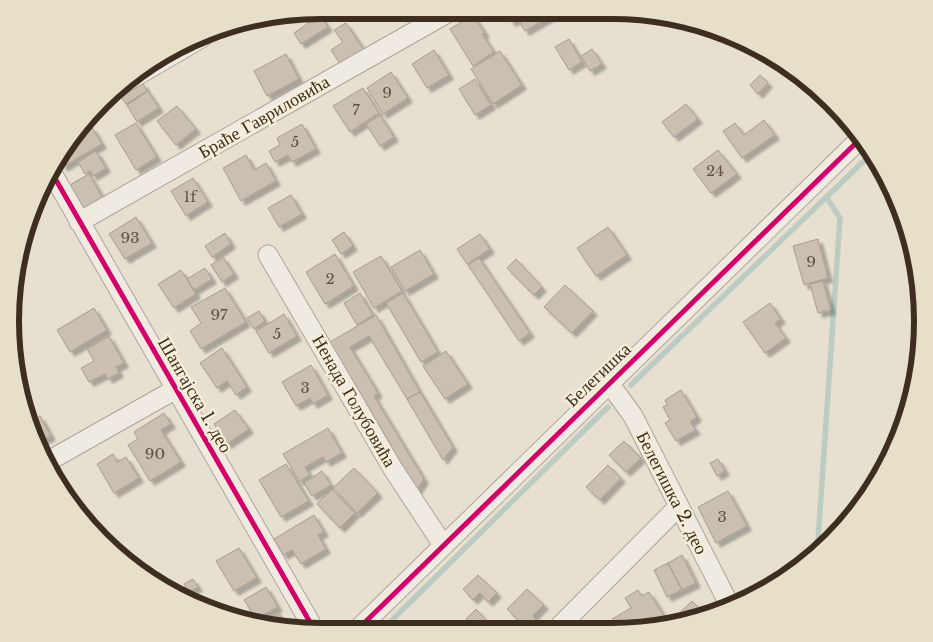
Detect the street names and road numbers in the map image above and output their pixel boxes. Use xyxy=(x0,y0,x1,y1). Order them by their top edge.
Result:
street label: Браће Гавриловића xyxy=(195,71,333,163)
street label: Ненада Голубовића xyxy=(307,331,401,471)
street label: Шангајска 1. део xyxy=(153,333,237,457)
street label: Белегишка xyxy=(561,338,635,412)
street label: Белегишка 2. део xyxy=(632,428,712,558)

